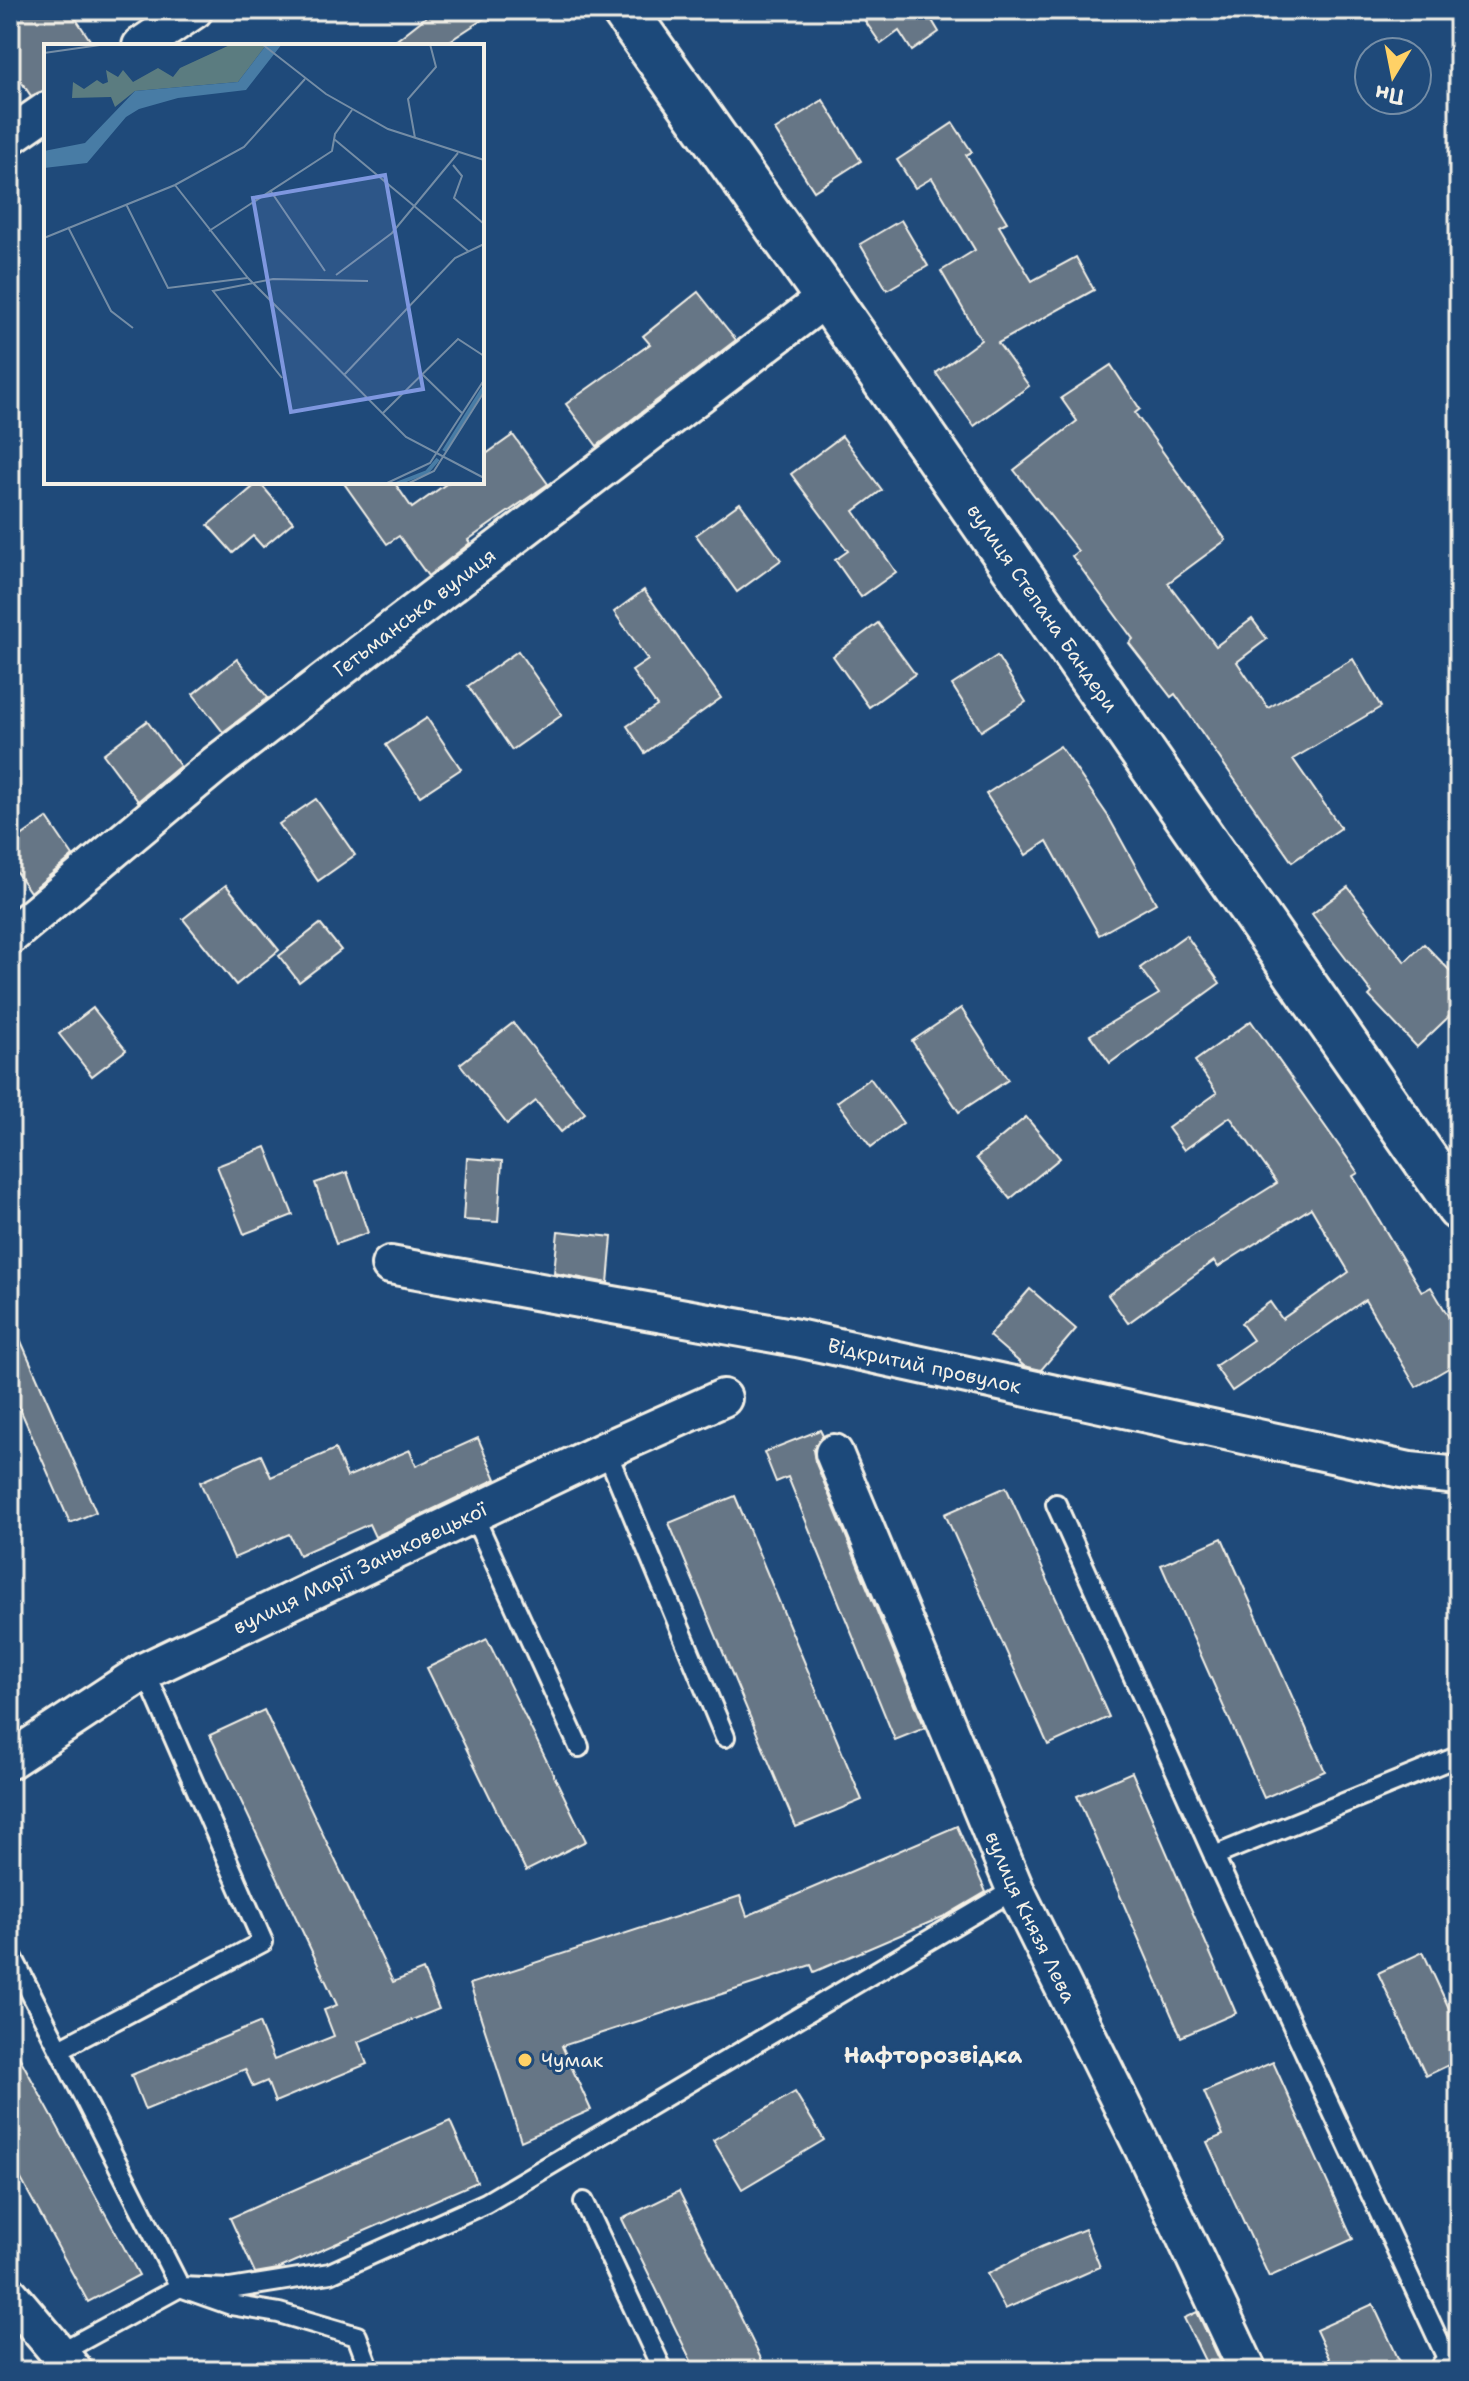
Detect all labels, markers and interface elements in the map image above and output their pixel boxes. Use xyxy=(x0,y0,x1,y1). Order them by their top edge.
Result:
north arrow xyxy=(1353,36,1433,116)
inset map xyxy=(44,44,484,484)
text: Пн xyxy=(1373,78,1406,112)
street label: вулиця Степана Бандери xyxy=(961,499,1124,717)
street label: Гетьманська вулиця xyxy=(328,542,501,683)
street label: Відкритий провулок xyxy=(825,1332,1024,1399)
street label: вулиця Марії Заньковецької xyxy=(229,1495,492,1640)
street label: вулиця Князя Лева xyxy=(979,1827,1082,2008)
district label: Нафторозвідка xyxy=(844,2041,1022,2070)
place label: Чумак xyxy=(541,2047,604,2073)
marker: Чумак xyxy=(516,2051,534,2069)

